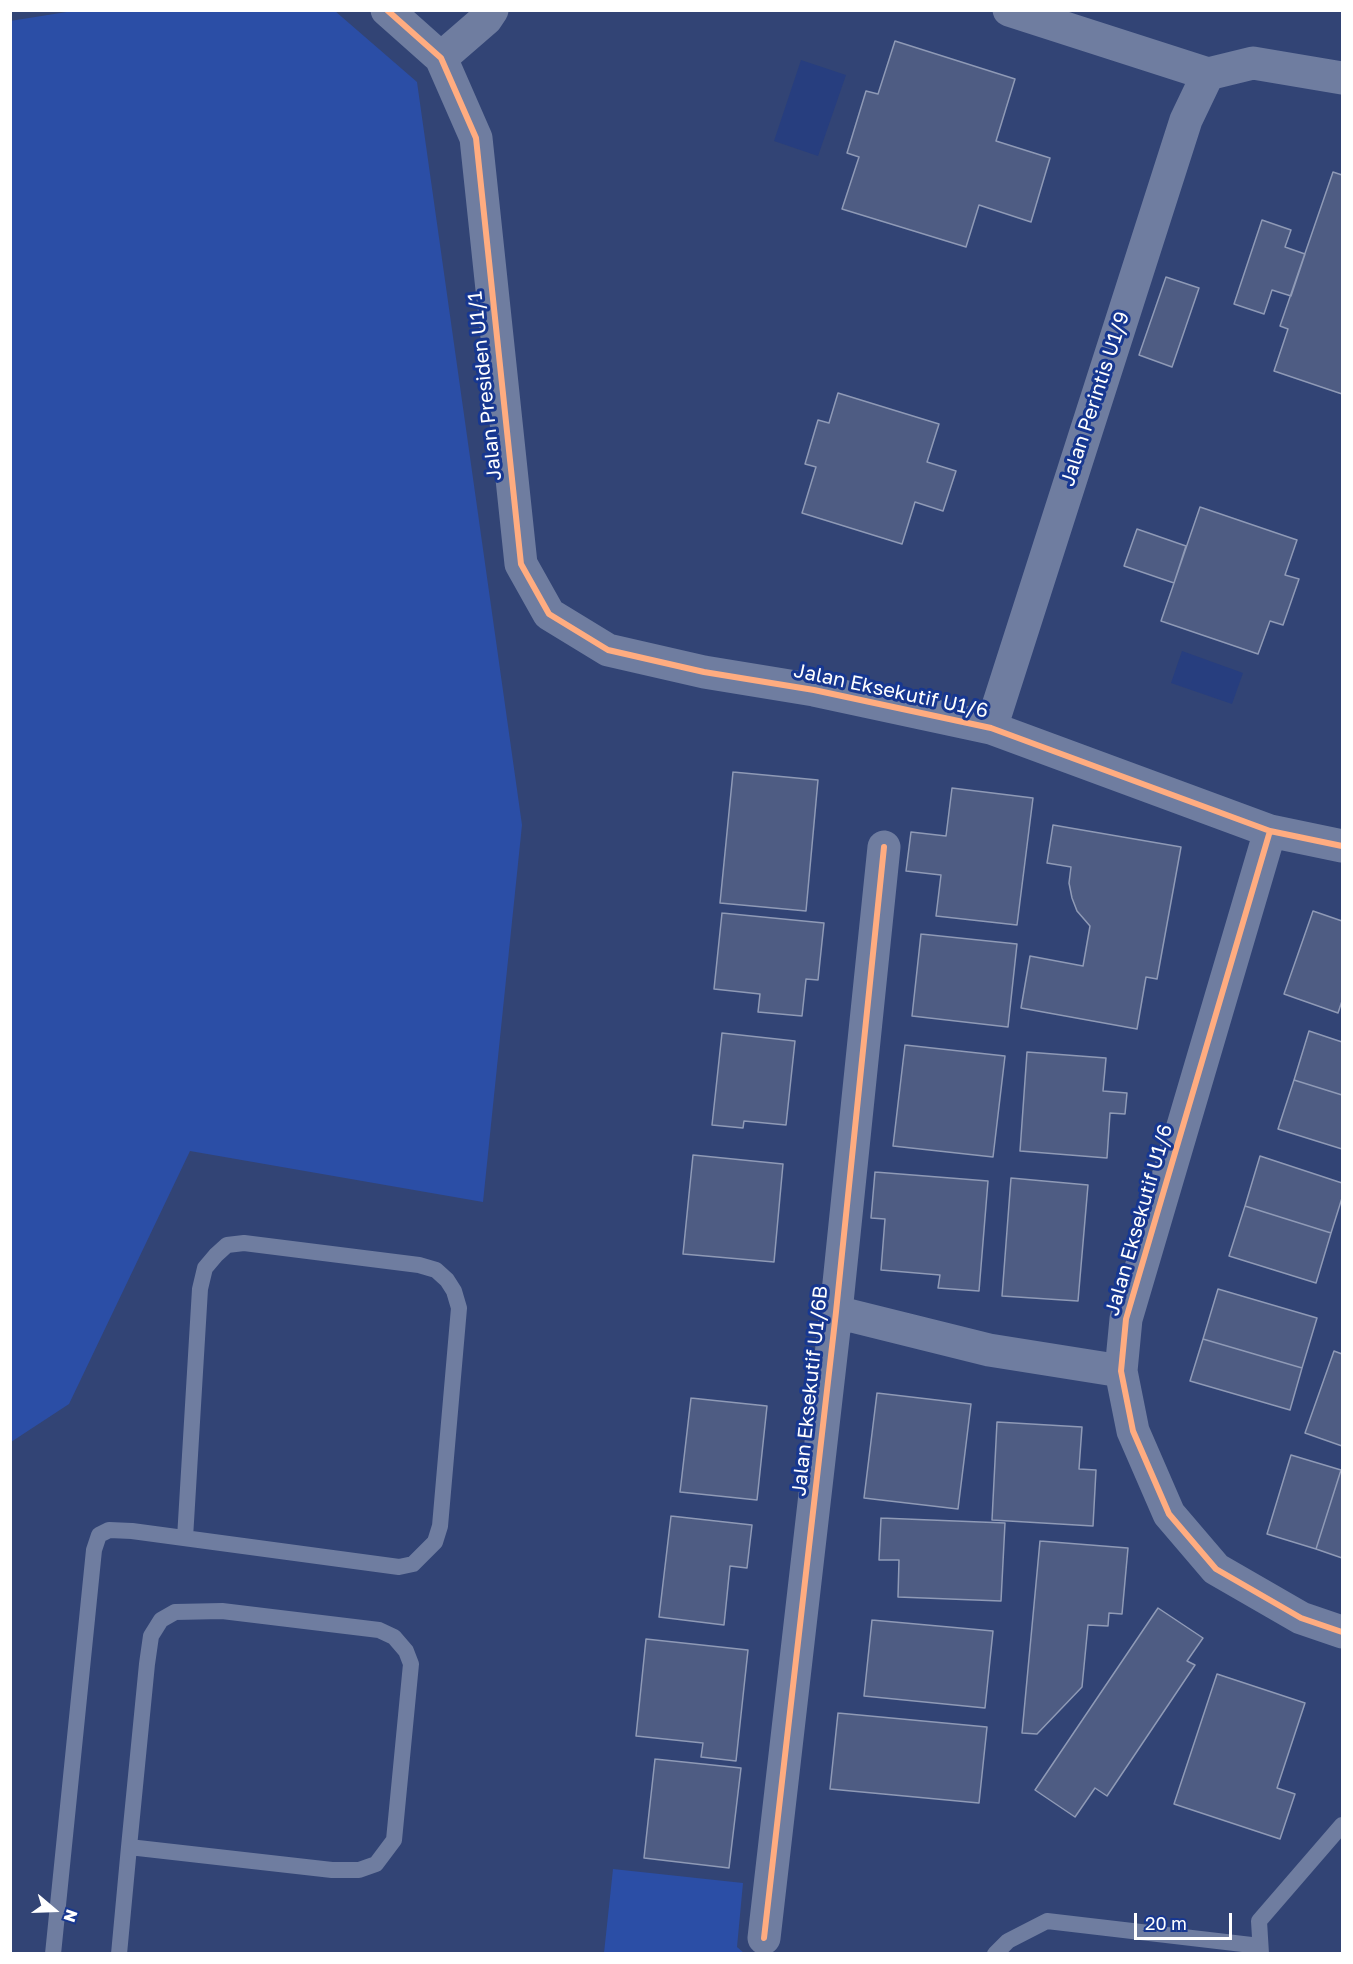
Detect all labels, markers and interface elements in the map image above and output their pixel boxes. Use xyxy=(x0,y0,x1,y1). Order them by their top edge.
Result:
street label: Jalan Presiden U1/1 xyxy=(463,290,507,482)
street label: Jalan Perintis U1/9 xyxy=(1055,309,1135,489)
street label: Jalan Eksekutif U1/6 xyxy=(792,659,990,723)
street label: Jalan Eksekutif U1/6 xyxy=(1100,1121,1178,1319)
street label: Jalan Eksekutif U1/6B xyxy=(787,1285,833,1497)
north arrow xyxy=(24,1880,84,1940)
scale bar xyxy=(1137,1901,1234,1939)
text: N xyxy=(60,1907,82,1925)
text: 20 m xyxy=(1145,1912,1187,1934)

